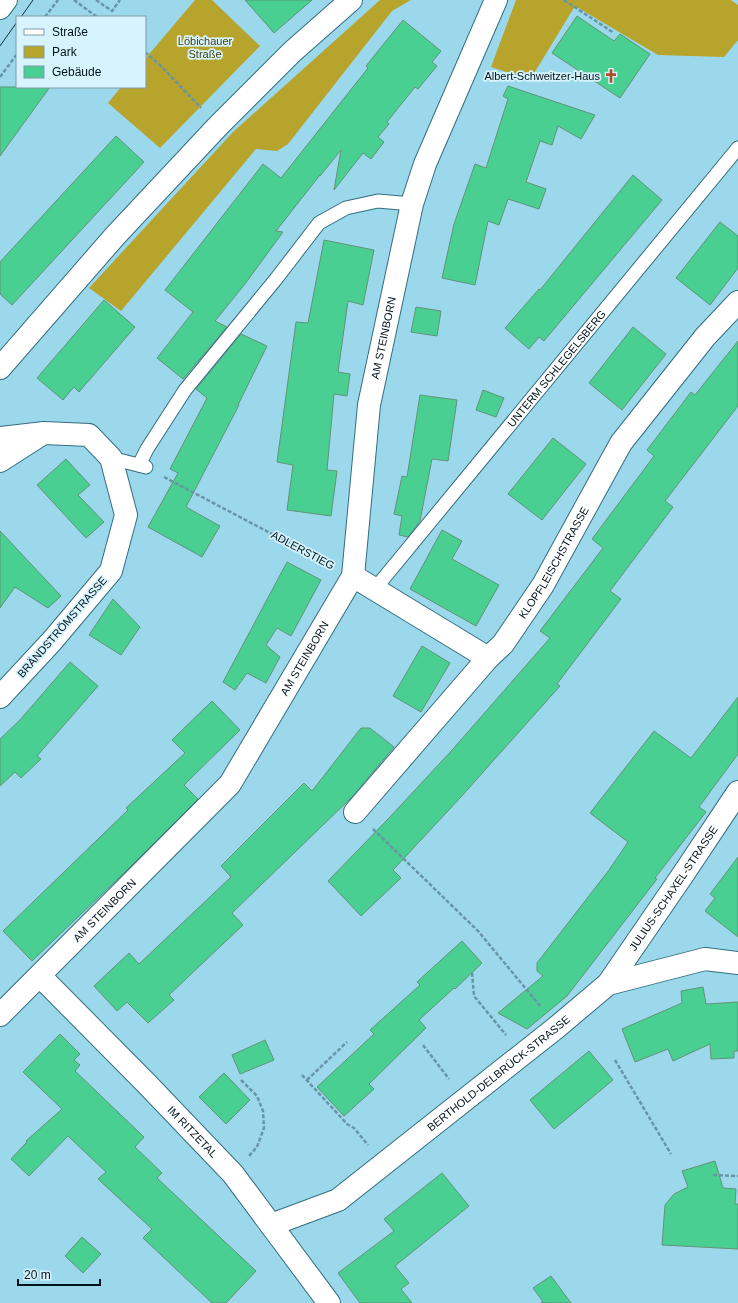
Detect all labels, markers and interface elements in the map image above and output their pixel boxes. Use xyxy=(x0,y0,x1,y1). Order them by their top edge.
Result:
legend xyxy=(16,16,146,88)
text: Straße xyxy=(52,25,88,39)
park label: Löbichauer Straße xyxy=(178,35,233,60)
text: Park xyxy=(52,45,78,59)
text: Gebäude xyxy=(52,65,102,79)
church icon: Albert-Schweitzer-Haus xyxy=(603,68,619,84)
place label: Albert-Schweitzer-Haus xyxy=(484,70,600,82)
street label: AM STEINBORN xyxy=(369,296,398,380)
street label: UNTERM SCHLEGELSBERG xyxy=(505,308,608,429)
street label: KLOPFLEISCHSTRASSE xyxy=(516,505,591,621)
street label: ADLERSTIEG xyxy=(269,528,337,572)
street label: BRÄNDSTRÖMSTRASSE xyxy=(15,574,109,680)
street label: AM STEINBORN xyxy=(278,619,331,697)
street label: JULIUS-SCHAXEL-STRASSE xyxy=(627,823,720,953)
street label: AM STEINBORN xyxy=(71,876,138,944)
street label: BERTHOLD-DELBRÜCK-STRASSE xyxy=(425,1013,572,1133)
street label: IM RITZETAL xyxy=(165,1104,220,1160)
scale bar xyxy=(18,1261,100,1287)
text: 20 m xyxy=(24,1268,51,1282)

